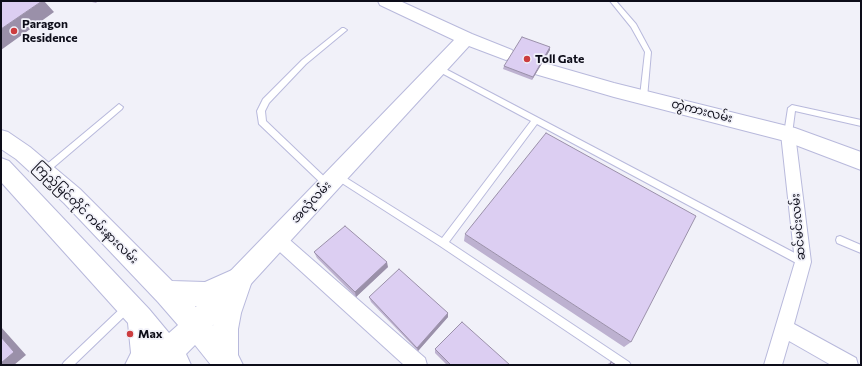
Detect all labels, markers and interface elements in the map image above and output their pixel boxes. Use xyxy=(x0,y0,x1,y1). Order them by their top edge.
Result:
place label: Paragon Residence xyxy=(22,17,78,45)
marker: Paragon Residence xyxy=(9,26,19,36)
place label: Toll Gate xyxy=(535,52,584,66)
marker: Toll Gate xyxy=(522,54,532,64)
street label: တွဲကားလမ်း xyxy=(670,96,734,126)
street label: ကြည့်မြင်တိုင် ကမ်းနားလမ်း xyxy=(31,159,141,267)
street label: အလုံလမ်း xyxy=(288,178,334,226)
street label: ဆင်မင်းလမ်း xyxy=(788,193,808,261)
place label: Max xyxy=(138,327,163,341)
marker: Max xyxy=(125,329,135,339)

